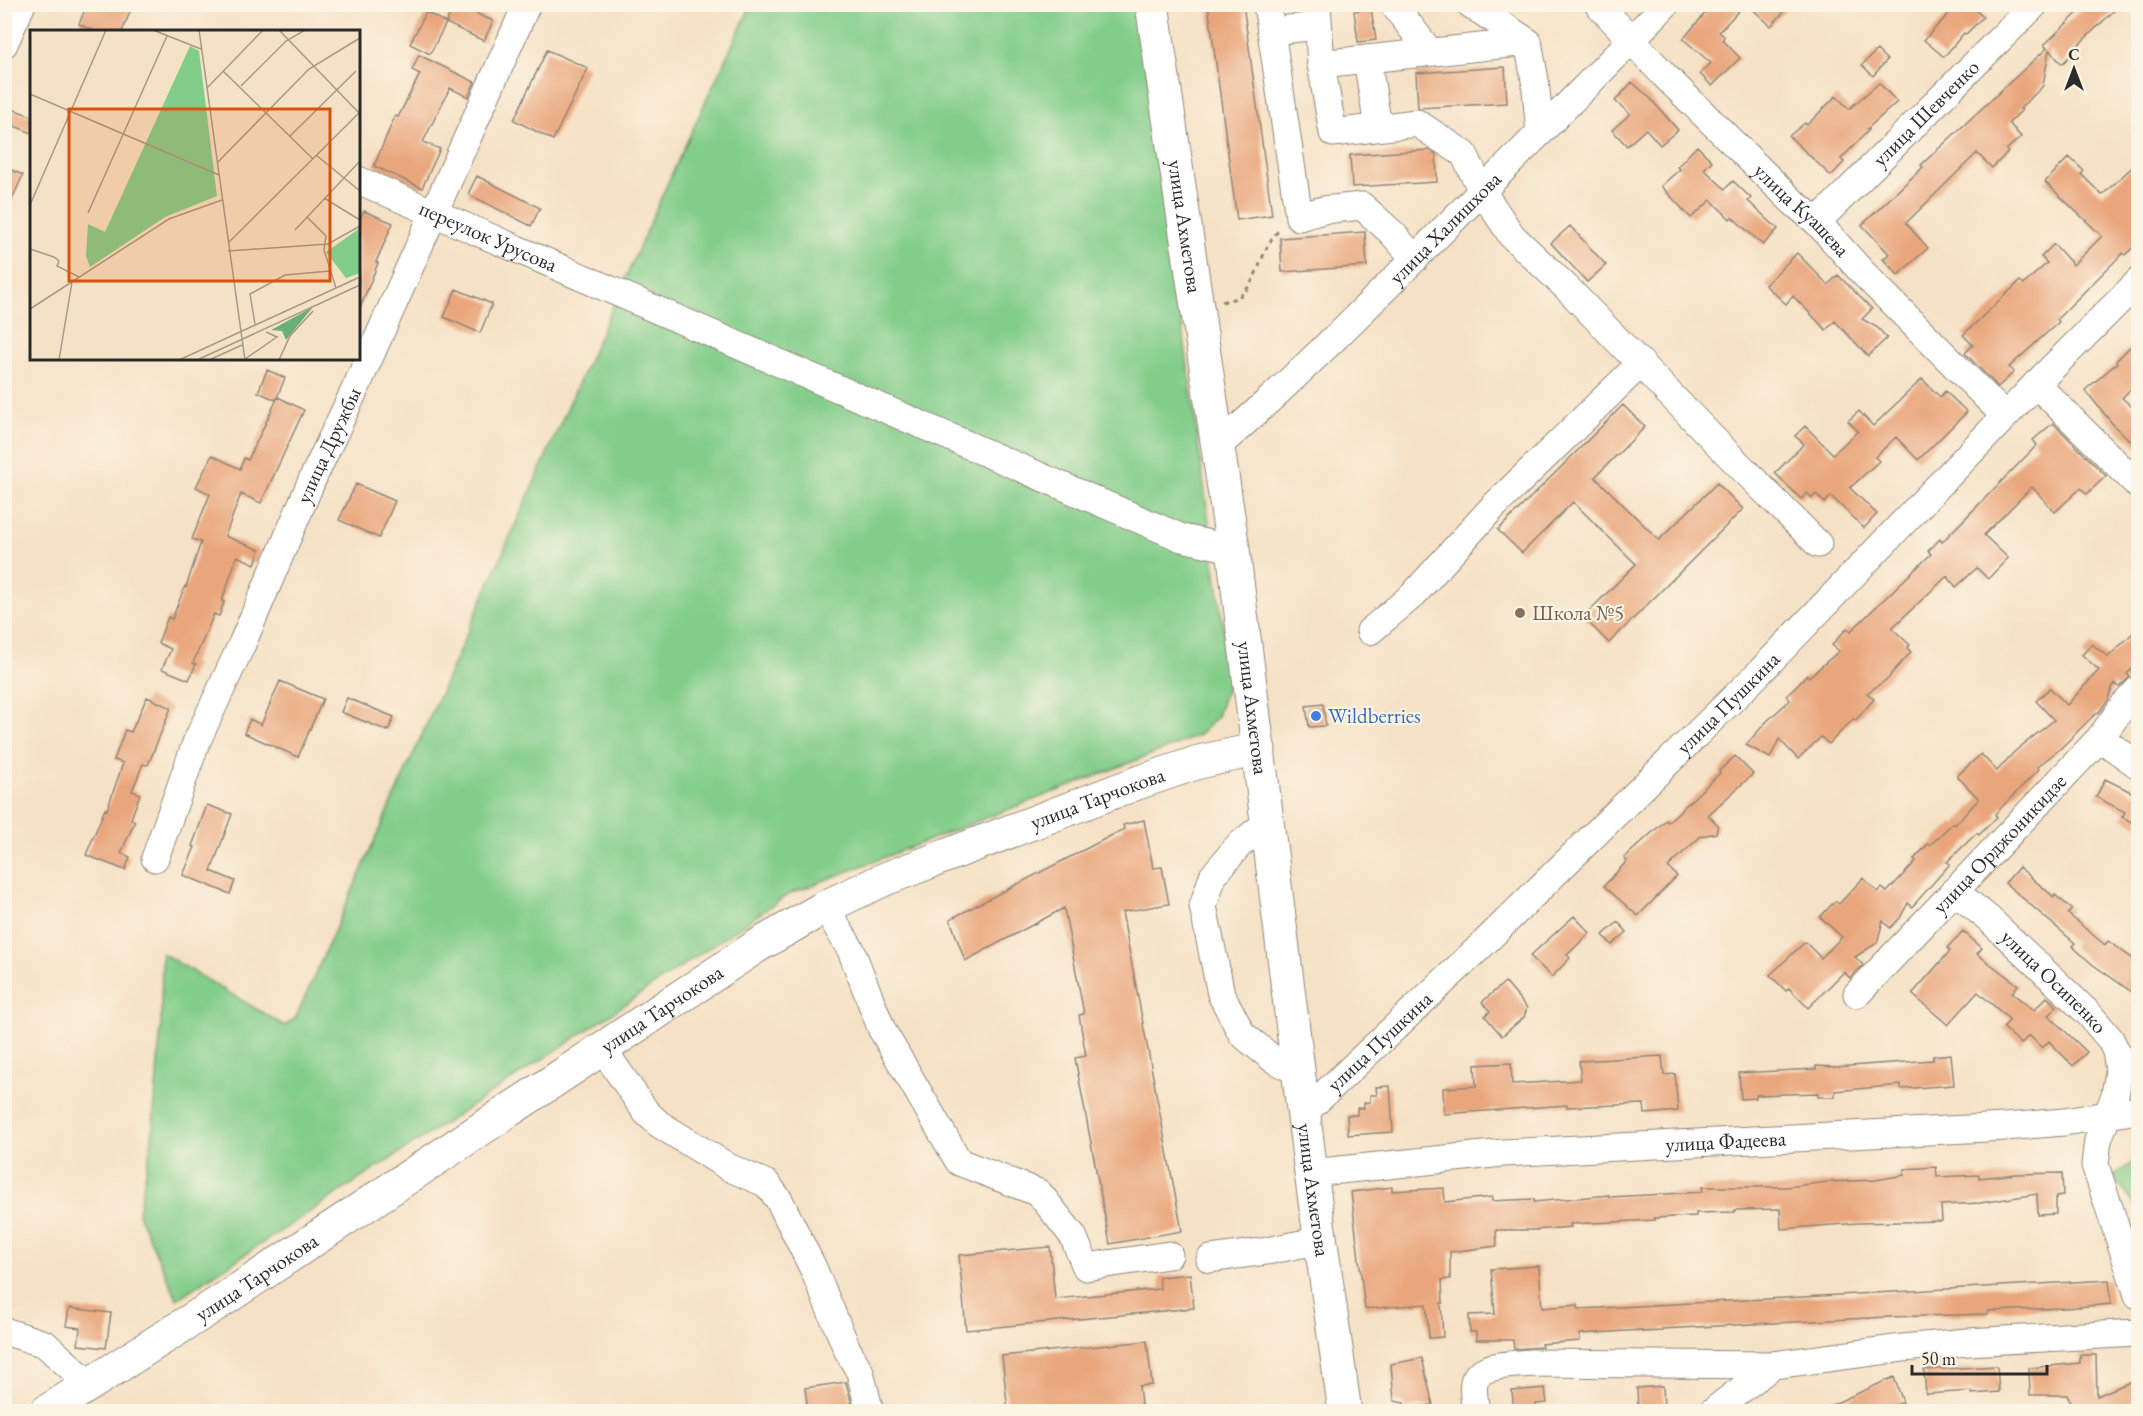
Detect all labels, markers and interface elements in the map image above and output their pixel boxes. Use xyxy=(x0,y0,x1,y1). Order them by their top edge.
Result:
inset map xyxy=(30,30,360,360)
north arrow xyxy=(2044,39,2104,99)
text: С xyxy=(2068,44,2080,65)
street label: улица Шевченко xyxy=(1866,54,1985,172)
street label: улица Куашева xyxy=(1748,157,1856,263)
street label: улица Ахметова xyxy=(1162,158,1209,296)
street label: улица Халишхова xyxy=(1383,165,1507,290)
street label: переулок Урусова xyxy=(415,194,562,278)
street label: улица Дружбы xyxy=(290,383,367,507)
place label: Школа №5 xyxy=(1532,599,1624,626)
marker: Школа №5 xyxy=(1513,606,1527,620)
street label: улица Ахметова xyxy=(1232,639,1275,777)
street label: улица Пушкина xyxy=(1670,645,1786,760)
place label: Wildberries xyxy=(1328,702,1421,729)
marker: Wildberries xyxy=(1309,709,1323,723)
street label: улица Тарчокова xyxy=(1026,760,1169,835)
street label: улица Орджоникидзе xyxy=(1926,768,2072,919)
street label: улица Осипенко xyxy=(1995,923,2114,1039)
street label: улица Тарчокова xyxy=(595,958,729,1059)
street label: улица Пушкина xyxy=(1321,985,1438,1097)
street label: улица Ахметова xyxy=(1292,1122,1337,1259)
street label: улица Фадеева xyxy=(1665,1124,1787,1158)
street label: улица Тарчокова xyxy=(190,1226,323,1327)
scale bar xyxy=(1912,1338,2047,1376)
text: 50 m xyxy=(1921,1347,1956,1370)

